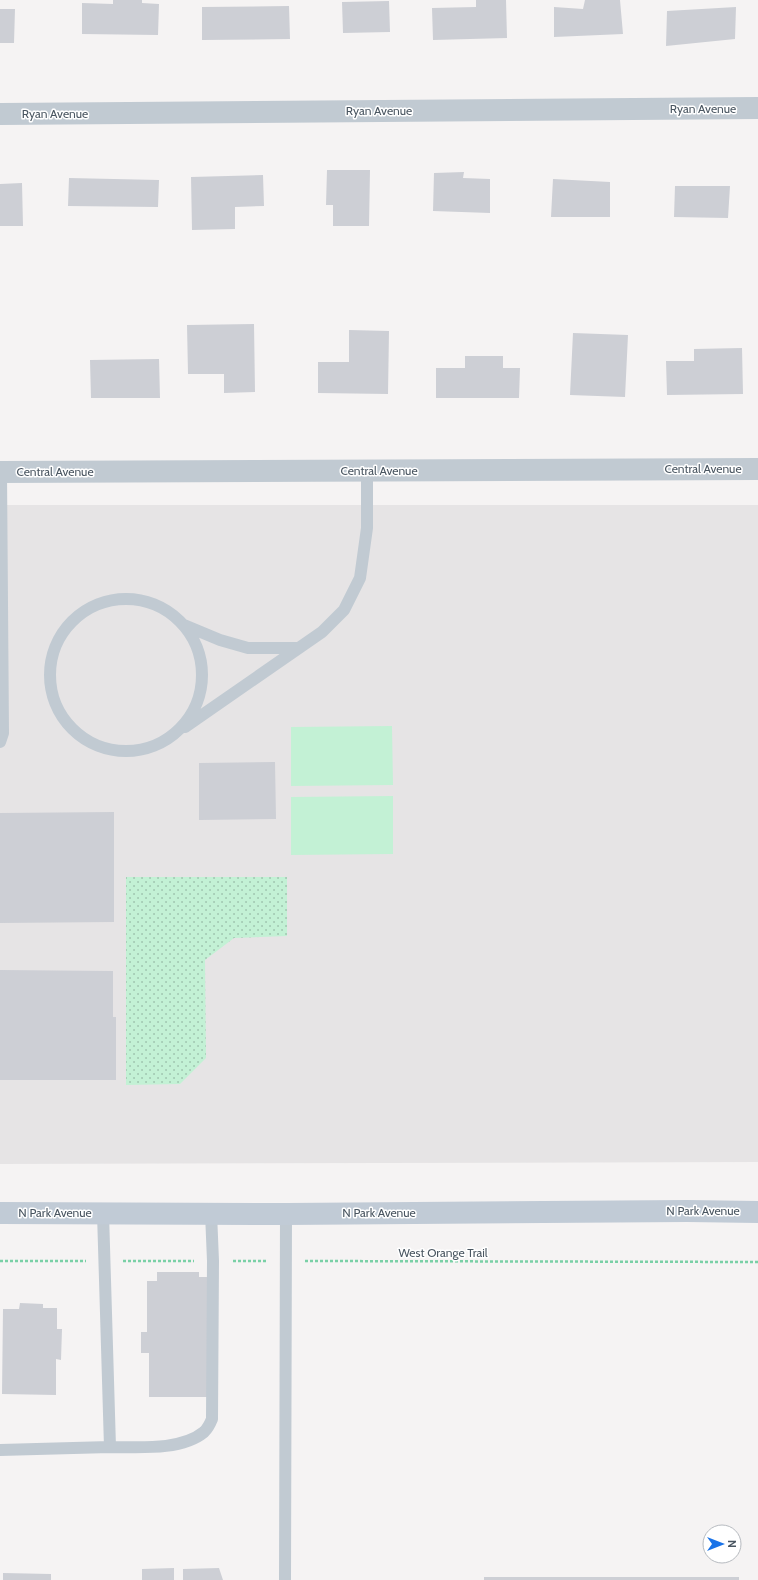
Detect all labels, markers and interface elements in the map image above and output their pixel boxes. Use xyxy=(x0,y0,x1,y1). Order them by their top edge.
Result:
street label: Ryan Avenue xyxy=(670,101,736,116)
street label: Ryan Avenue xyxy=(346,103,412,118)
street label: Ryan Avenue xyxy=(22,106,88,121)
street label: Central Avenue xyxy=(664,461,742,476)
street label: Central Avenue xyxy=(340,463,418,478)
street label: Central Avenue xyxy=(16,464,94,479)
street label: N Park Avenue xyxy=(666,1203,740,1218)
street label: N Park Avenue xyxy=(18,1205,92,1220)
street label: N Park Avenue xyxy=(342,1205,416,1220)
street label: West Orange Trail xyxy=(398,1245,488,1260)
north arrow xyxy=(702,1524,742,1564)
text: N xyxy=(725,1540,739,1548)

